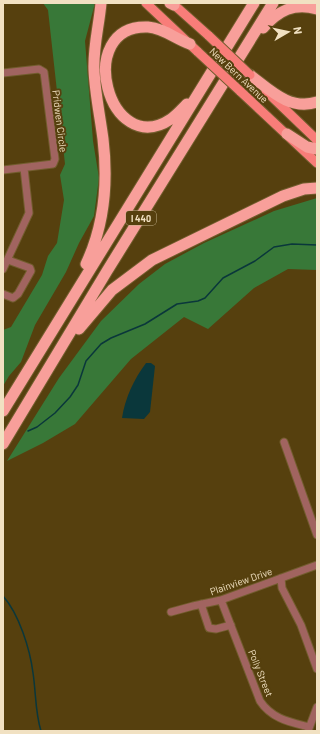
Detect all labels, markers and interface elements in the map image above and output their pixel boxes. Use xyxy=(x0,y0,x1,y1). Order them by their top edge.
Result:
north arrow xyxy=(268,12,308,52)
text: N xyxy=(291,26,305,35)
street label: New Bern Avenue xyxy=(207,45,271,105)
street label: Pridwen Circle xyxy=(50,89,70,153)
road number: I 440 xyxy=(126,211,156,225)
street label: Plainview Drive xyxy=(208,565,274,597)
street label: Polly Street xyxy=(246,648,276,699)

